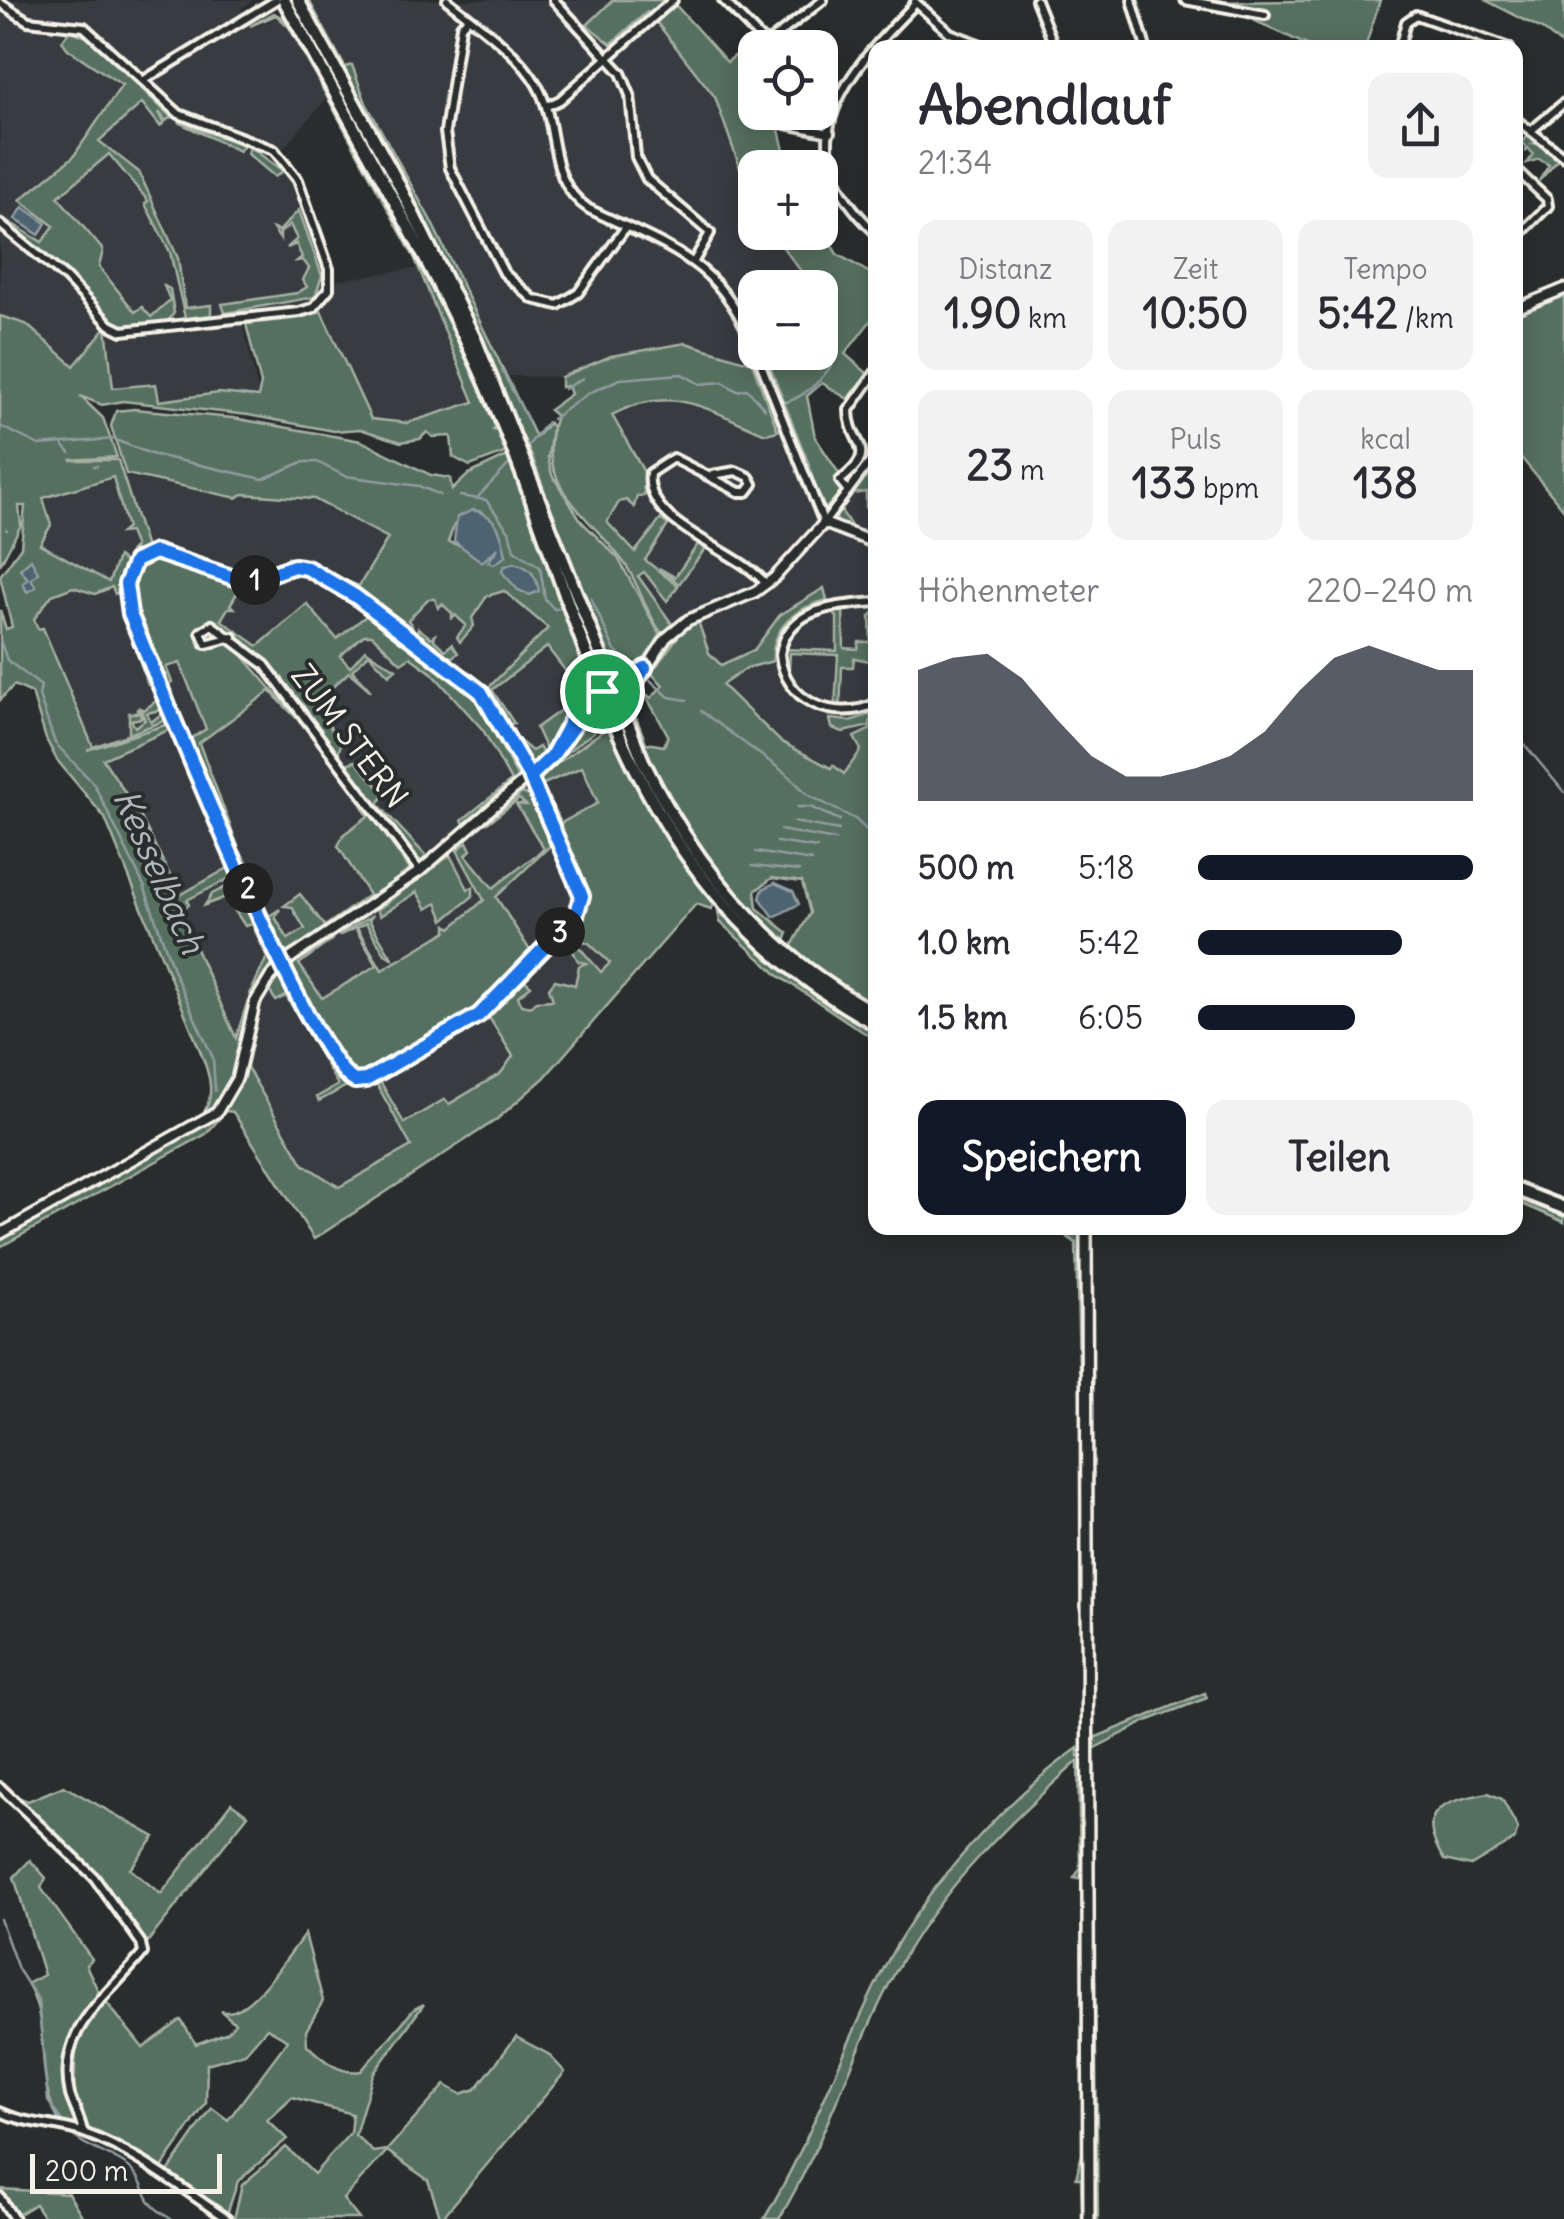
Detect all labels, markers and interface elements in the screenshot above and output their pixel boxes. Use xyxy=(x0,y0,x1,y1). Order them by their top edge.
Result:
map controls xyxy=(738,30,838,370)
button: locate xyxy=(738,30,838,130)
text: Abendlauf xyxy=(918,70,1171,139)
button: share xyxy=(1368,73,1473,178)
text: 21:34 xyxy=(918,142,992,183)
button: + xyxy=(738,150,838,250)
text: Distanz xyxy=(959,251,1052,287)
text: Zeit xyxy=(1173,251,1218,287)
text: Tempo xyxy=(1343,251,1428,287)
button: − xyxy=(738,270,838,370)
text: 1.90 xyxy=(944,287,1021,339)
text: 10:50 xyxy=(1143,287,1248,339)
text: 5:42 xyxy=(1317,287,1398,339)
text: km xyxy=(1021,300,1067,336)
text: /km xyxy=(1398,300,1454,336)
text: Puls xyxy=(1169,421,1222,457)
text: kcal xyxy=(1360,421,1411,457)
text: 23 xyxy=(966,439,1013,491)
text: m xyxy=(1013,452,1045,488)
text: 133 xyxy=(1132,457,1196,509)
text: 138 xyxy=(1353,457,1418,509)
text: bpm xyxy=(1196,470,1259,506)
pin: 1 xyxy=(230,555,280,605)
text: 1 xyxy=(249,562,261,598)
text: Höhenmeter xyxy=(918,570,1099,611)
text: 220–240 m xyxy=(1306,570,1473,611)
pin xyxy=(560,649,645,734)
street label: ZUM STERN xyxy=(283,656,417,816)
icon: arrive xyxy=(575,664,630,719)
water label: Kesselbach xyxy=(104,782,216,961)
text: 500 m xyxy=(918,847,1014,888)
text: 5:18 xyxy=(1078,847,1135,888)
pin: 2 xyxy=(223,863,273,913)
text: 2 xyxy=(240,870,256,906)
pin: 3 xyxy=(535,907,585,957)
text: 3 xyxy=(552,914,568,950)
text: 1.0 km xyxy=(918,922,1010,963)
text: 5:42 xyxy=(1078,922,1140,963)
text: 1.5 km xyxy=(918,997,1008,1038)
text: 6:05 xyxy=(1078,997,1143,1038)
button: Speichern xyxy=(918,1100,1186,1215)
button: Teilen xyxy=(1206,1100,1473,1215)
scale bar xyxy=(30,2149,222,2194)
text: 200 m xyxy=(45,2153,128,2189)

